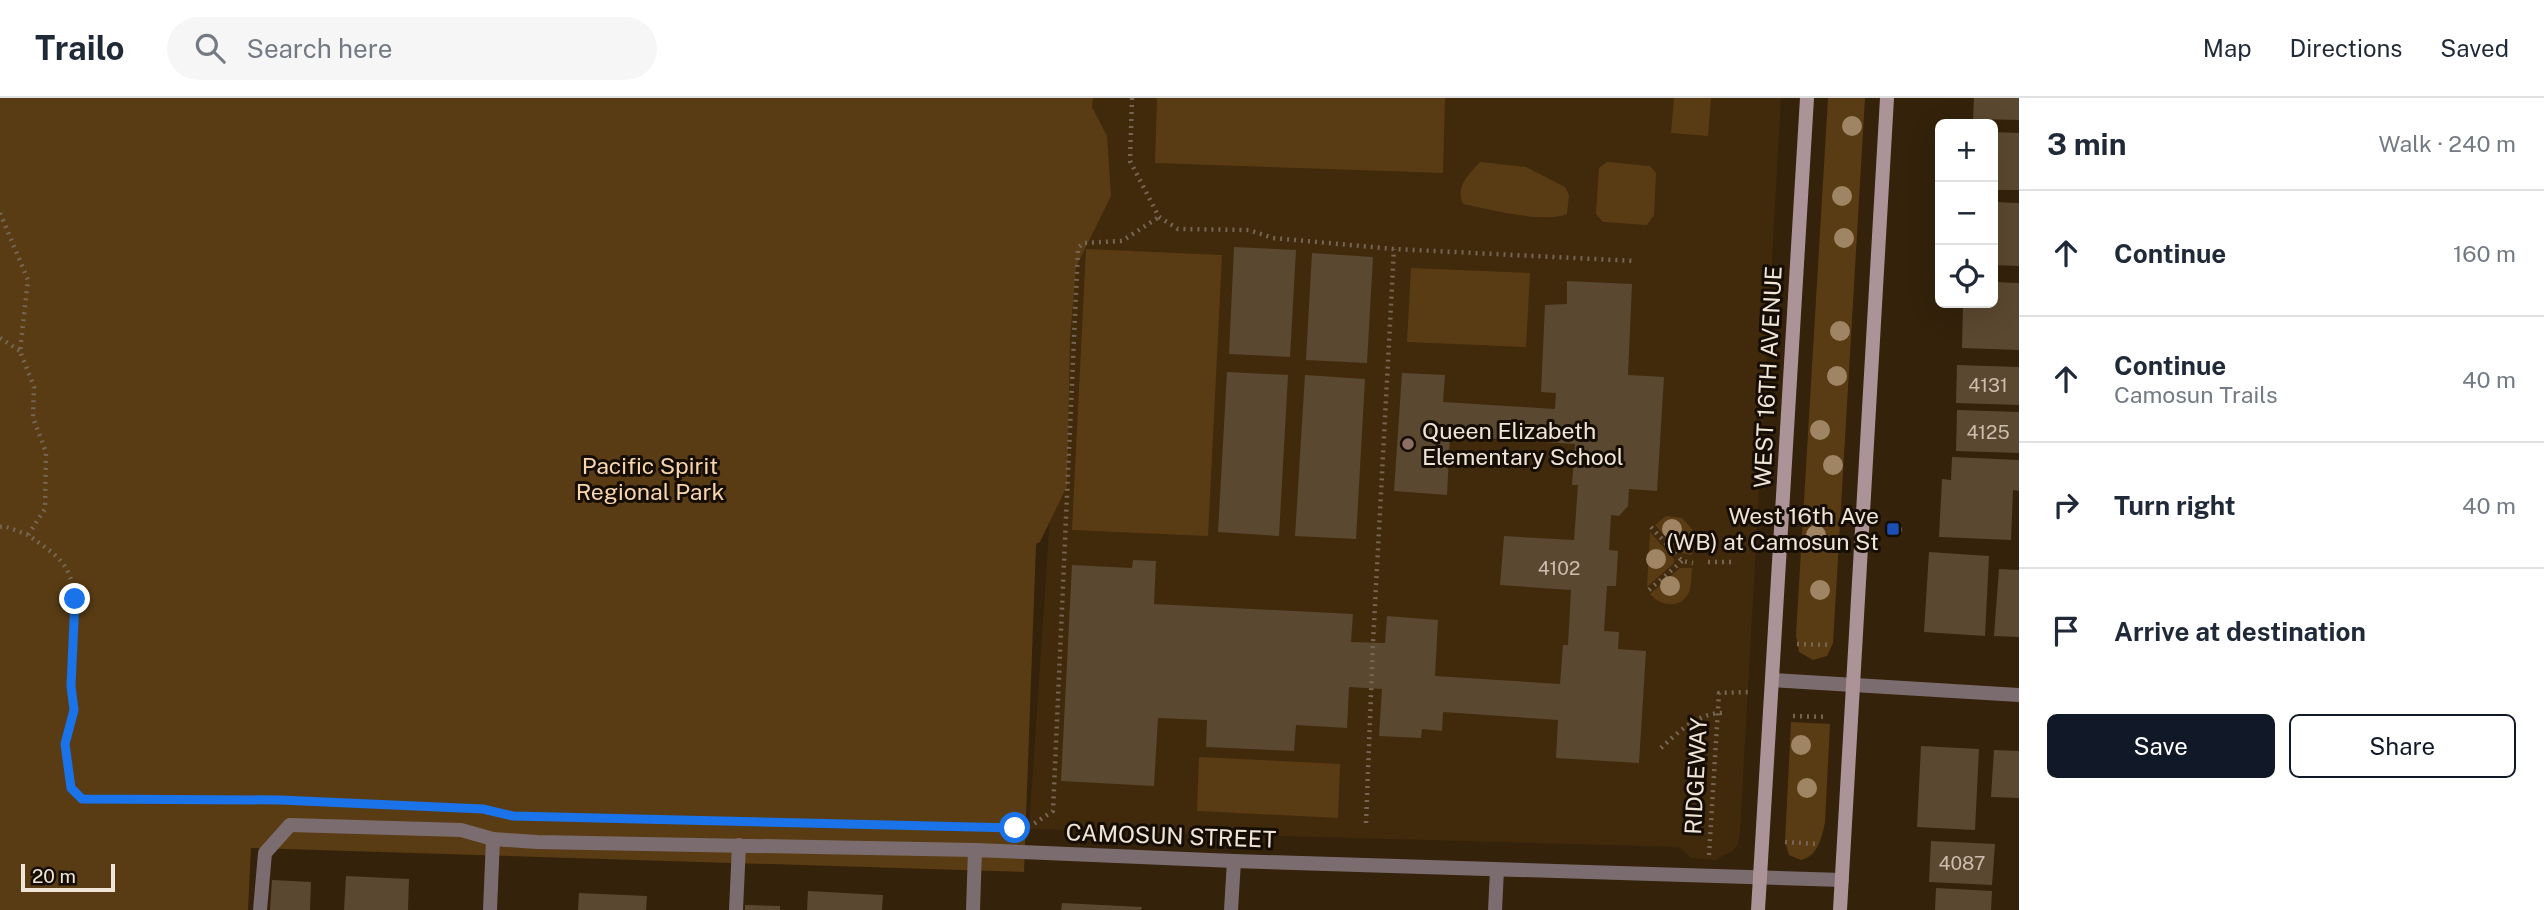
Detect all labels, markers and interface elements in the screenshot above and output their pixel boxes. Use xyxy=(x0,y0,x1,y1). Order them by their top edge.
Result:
search box xyxy=(167,17,657,80)
text: Trailo xyxy=(35,29,125,67)
icon: search xyxy=(191,29,229,67)
text: Search here xyxy=(247,33,392,64)
text: Map xyxy=(2203,34,2252,62)
text: Directions xyxy=(2290,34,2402,62)
text: Saved xyxy=(2440,34,2509,62)
map controls xyxy=(1935,119,1998,308)
button: + xyxy=(1935,119,1998,182)
text: 3 min xyxy=(2047,126,2126,162)
text: Walk · 240 m xyxy=(2379,130,2516,157)
button: − xyxy=(1935,182,1998,245)
icon: ahead xyxy=(2047,234,2085,272)
text: Continue xyxy=(2114,238,2226,269)
text: 160 m xyxy=(2453,240,2516,267)
button: locate xyxy=(1935,245,1998,308)
street label: WEST 16TH AVENUE xyxy=(1748,265,1787,489)
text: Continue xyxy=(2114,350,2226,381)
icon: ahead xyxy=(2047,360,2085,398)
text: 40 m xyxy=(2462,366,2516,393)
house number: 4131 xyxy=(1968,374,2008,396)
text: Camosun Trails xyxy=(2114,381,2278,408)
place label: Queen Elizabeth Elementary School xyxy=(1422,417,1624,470)
house number: 4125 xyxy=(1966,421,2010,443)
marker: Queen Elizabeth Elementary School xyxy=(1400,436,1416,452)
park label: Pacific Spirit Regional Park xyxy=(576,452,724,505)
icon: right xyxy=(2047,486,2085,524)
text: Turn right xyxy=(2114,490,2236,521)
text: 40 m xyxy=(2462,492,2516,519)
place label: West 16th Ave (WB) at Camosun St xyxy=(1666,502,1879,555)
marker: West 16th Ave (WB) at Camosun St xyxy=(1885,521,1901,537)
house number: 4102 xyxy=(1538,557,1580,579)
route end xyxy=(59,583,90,614)
icon: arrive xyxy=(2047,612,2085,650)
text: Arrive at destination xyxy=(2114,616,2366,647)
button: Save xyxy=(2047,714,2275,778)
button: Share xyxy=(2289,714,2516,778)
street label: RIDGEWAY xyxy=(1679,717,1712,835)
route start xyxy=(999,812,1030,843)
street label: CAMOSUN STREET xyxy=(1065,818,1277,853)
house number: 4087 xyxy=(1939,852,1985,874)
scale bar xyxy=(21,861,116,893)
text: 20 m xyxy=(32,865,76,887)

